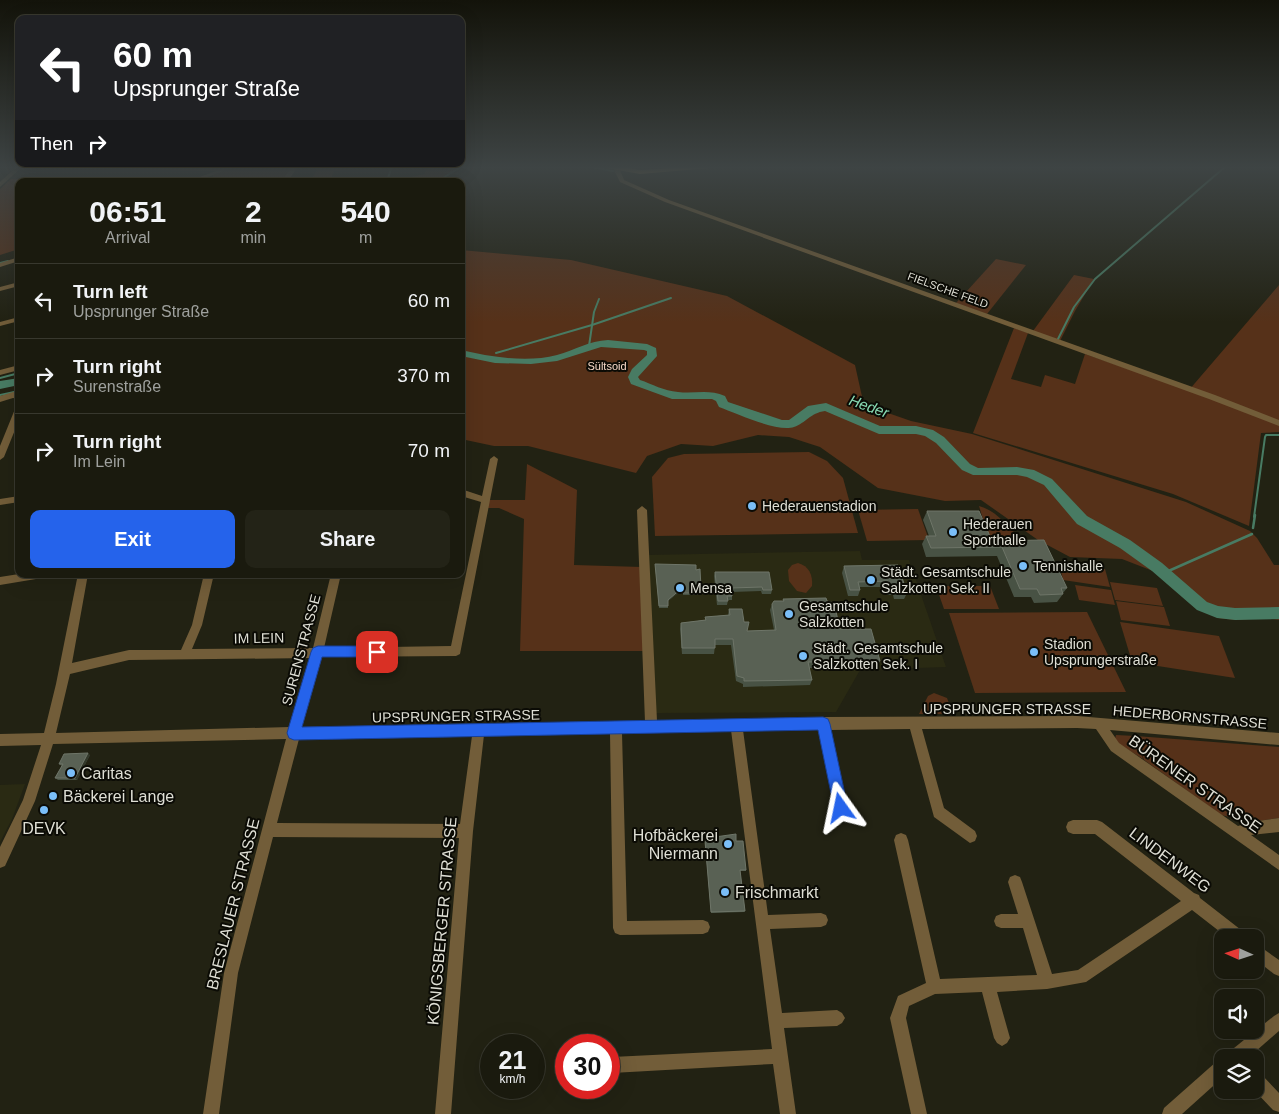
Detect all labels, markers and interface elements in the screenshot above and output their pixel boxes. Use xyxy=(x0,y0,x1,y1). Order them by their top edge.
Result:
icon: left xyxy=(30,35,95,100)
text: 60 m xyxy=(113,35,193,74)
text: Upsprunger Straße xyxy=(113,76,300,101)
icon: right xyxy=(83,130,111,158)
text: Then xyxy=(30,133,73,154)
text: 06:51 xyxy=(89,195,166,228)
text: 2 xyxy=(245,195,262,228)
text: 540 xyxy=(341,195,391,228)
text: Arrival xyxy=(105,229,150,246)
text: min xyxy=(240,229,266,246)
text: m xyxy=(359,229,372,246)
street label: FIELSCHE FELD xyxy=(906,270,990,310)
text: Turn left xyxy=(73,281,148,302)
icon: left xyxy=(30,287,58,315)
text: 60 m xyxy=(408,290,450,311)
text: Upsprunger Straße xyxy=(73,303,209,320)
text: Turn right xyxy=(73,356,161,377)
park label: Sültsoid xyxy=(587,360,627,372)
icon: right xyxy=(30,362,58,390)
text: 370 m xyxy=(397,365,450,386)
text: Surenstraße xyxy=(73,378,161,395)
water label: Heder xyxy=(847,391,892,421)
text: Turn right xyxy=(73,431,161,452)
icon: right xyxy=(30,437,58,465)
text: 70 m xyxy=(408,440,450,461)
text: Im Lein xyxy=(73,453,125,470)
place label: Hederauenstadion xyxy=(762,498,876,514)
marker: Hederauenstadion xyxy=(746,500,758,512)
button: Exit xyxy=(30,510,235,568)
button: Share xyxy=(245,510,450,568)
place label: Hederauen Sporthalle xyxy=(963,516,1032,548)
marker: Hederauen Sporthalle xyxy=(947,526,959,538)
place label: Tennishalle xyxy=(1033,558,1103,574)
marker: Tennishalle xyxy=(1017,560,1029,572)
place label: Städt. Gesamtschule Salzkotten Sek. II xyxy=(881,564,1011,596)
marker: Städt. Gesamtschule Salzkotten Sek. II xyxy=(865,574,877,586)
place label: Mensa xyxy=(690,580,732,596)
marker: Mensa xyxy=(674,582,686,594)
street label: SURENSTRASSE xyxy=(278,593,324,707)
place label: Gesamtschule Salzkotten xyxy=(799,598,889,630)
marker: Gesamtschule Salzkotten xyxy=(783,608,795,620)
street label: IM LEIN xyxy=(234,630,284,646)
pin xyxy=(356,631,398,673)
place label: Stadion Upsprungerstraße xyxy=(1044,636,1157,668)
icon: arrive xyxy=(363,638,391,666)
place label: Städt. Gesamtschule Salzkotten Sek. I xyxy=(813,640,943,672)
marker: Stadion Upsprungerstraße xyxy=(1028,646,1040,658)
marker: Städt. Gesamtschule Salzkotten Sek. I xyxy=(797,650,809,662)
street label: UPSPRUNGER STRASSE xyxy=(923,701,1091,717)
street label: HEDERBORNSTRASSE xyxy=(1112,702,1268,732)
street label: UPSPRUNGER STRASSE xyxy=(372,707,540,725)
street label: BÜRENER STRASSE xyxy=(1126,732,1264,836)
place label: Caritas xyxy=(81,765,132,782)
marker: Caritas xyxy=(65,767,77,779)
position arrow xyxy=(814,781,866,833)
place label: Bäckerei Lange xyxy=(63,788,174,805)
marker: Bäckerei Lange xyxy=(47,790,59,802)
marker: DEVK xyxy=(38,804,50,816)
street label: KÖNIGSBERGER STRASSE xyxy=(424,816,460,1026)
street label: BRESLAUER STRASSE xyxy=(203,817,263,991)
place label: DEVK xyxy=(22,820,66,837)
street label: LINDENWEG xyxy=(1126,824,1214,896)
place label: Hofbäckerei Niermann xyxy=(633,827,718,862)
marker: Hofbäckerei Niermann xyxy=(722,838,734,850)
place label: Frischmarkt xyxy=(735,884,819,901)
marker: Frischmarkt xyxy=(719,886,731,898)
north arrow xyxy=(1214,929,1264,979)
map controls xyxy=(1214,929,1264,1099)
button: sound xyxy=(1214,989,1264,1039)
speed limit sign: 30 xyxy=(555,1034,620,1099)
text: 21 xyxy=(499,1046,526,1074)
button: layers xyxy=(1214,1049,1264,1099)
text: km/h xyxy=(499,1072,526,1086)

